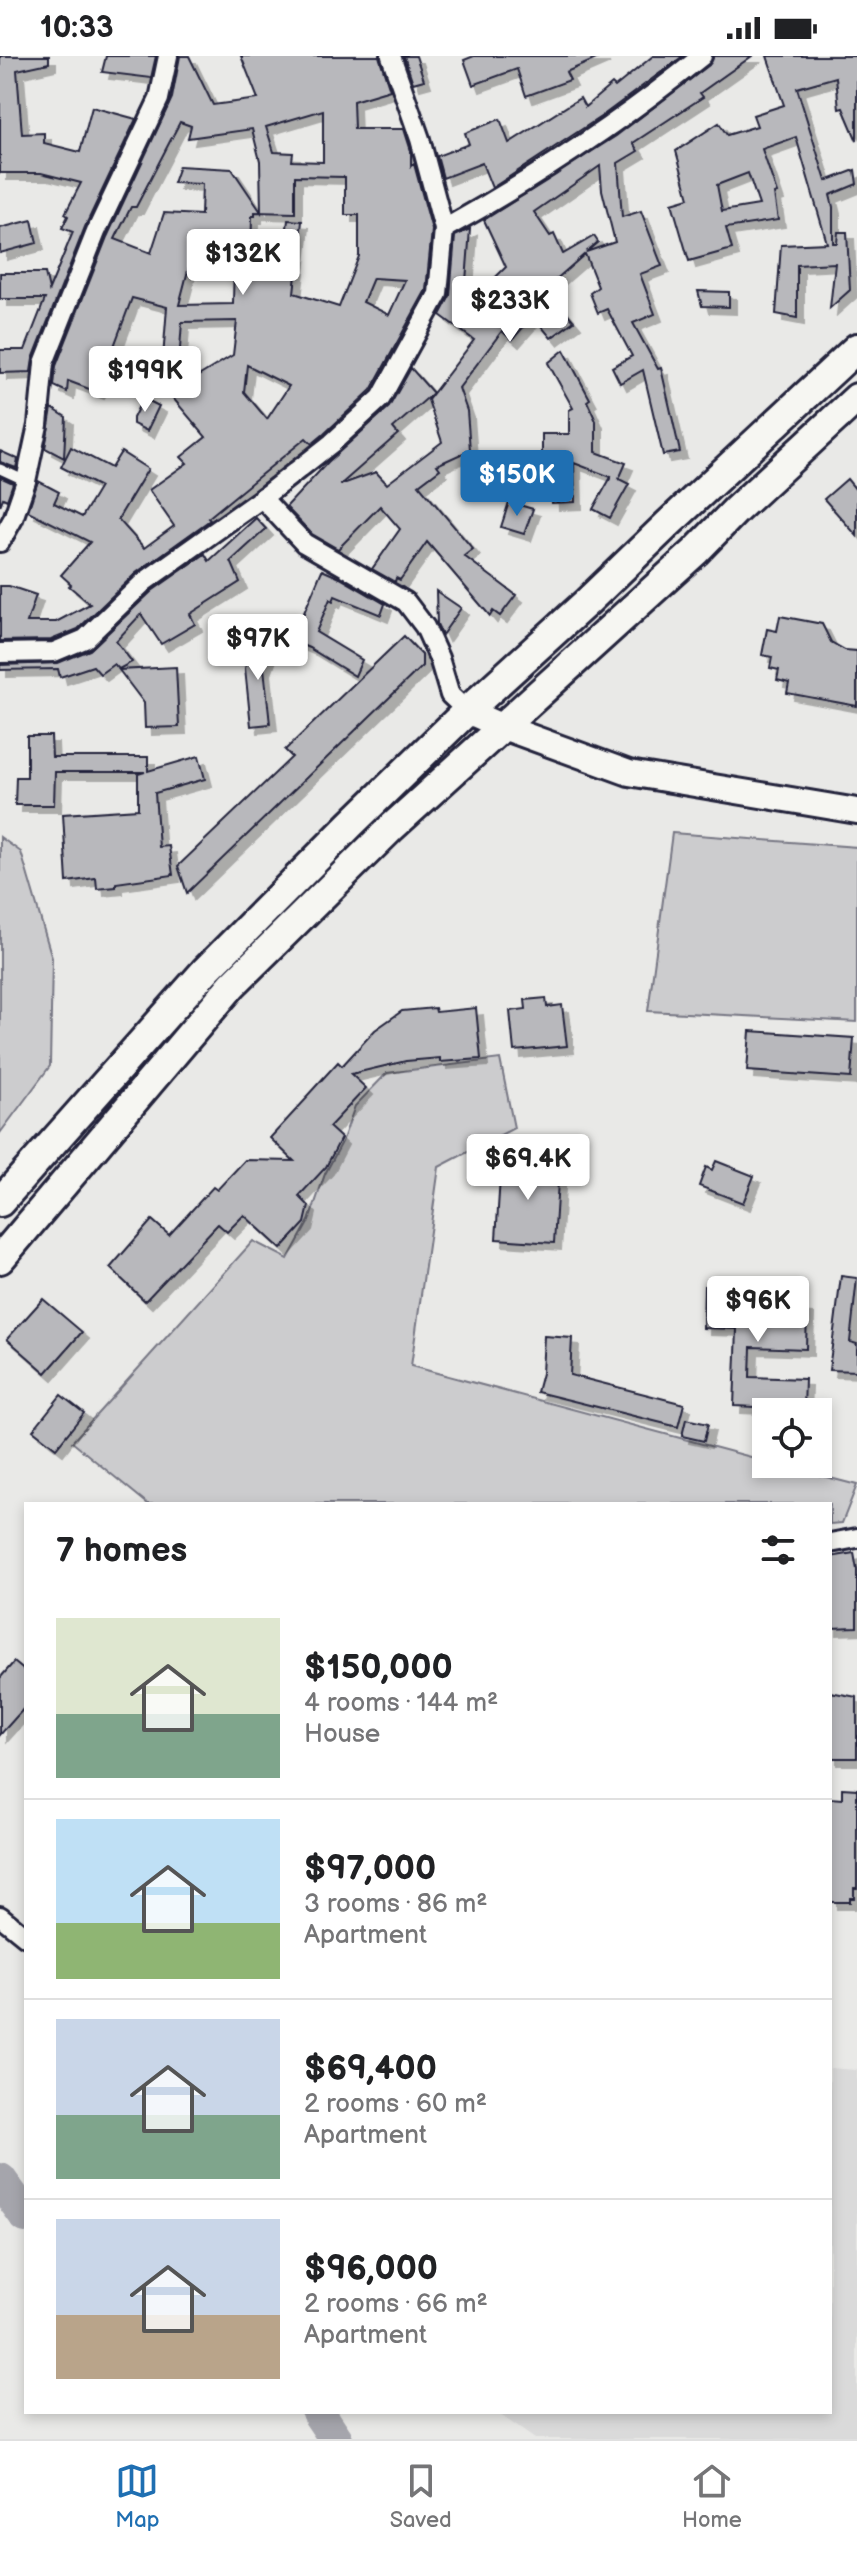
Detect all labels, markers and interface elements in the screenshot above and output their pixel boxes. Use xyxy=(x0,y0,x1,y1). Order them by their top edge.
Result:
text: 10:33 xyxy=(40,10,114,46)
pin: $132K xyxy=(187,229,299,297)
text: $132K xyxy=(205,239,281,270)
pin: $233K xyxy=(454,276,566,344)
text: $233K xyxy=(470,286,550,317)
pin: $199K xyxy=(89,346,201,414)
text: $199K xyxy=(107,356,183,387)
pin: $150K xyxy=(461,450,573,518)
text: $150K xyxy=(479,460,555,491)
pin: $97K xyxy=(211,614,305,682)
text: $97K xyxy=(226,624,290,655)
pin: $69.4K xyxy=(463,1134,593,1202)
text: $69.4K xyxy=(485,1144,571,1175)
pin: $96K xyxy=(711,1276,805,1344)
text: $96K xyxy=(725,1286,791,1317)
map controls xyxy=(752,1398,832,1478)
button: locate xyxy=(752,1398,832,1478)
icon: filters xyxy=(756,1528,800,1572)
text: 7 homes xyxy=(56,1530,187,1571)
text: $150,000 xyxy=(304,1647,453,1688)
icon: home xyxy=(120,1650,216,1746)
text: 4 rooms · 144 m² xyxy=(304,1688,498,1719)
text: House xyxy=(304,1719,380,1750)
text: $97,000 xyxy=(304,1848,436,1889)
icon: home xyxy=(120,1851,216,1947)
text: 3 rooms · 86 m² xyxy=(304,1889,488,1920)
text: Apartment xyxy=(304,1920,427,1951)
text: $69,400 xyxy=(304,2048,437,2089)
icon: home xyxy=(120,2051,216,2147)
text: 2 rooms · 60 m² xyxy=(304,2089,487,2120)
text: Apartment xyxy=(304,2120,427,2151)
text: $96,000 xyxy=(304,2248,438,2289)
icon: home xyxy=(120,2251,216,2347)
text: 2 rooms · 66 m² xyxy=(304,2289,488,2320)
text: Apartment xyxy=(304,2320,427,2351)
tab: Map xyxy=(115,2459,159,2534)
tab: Saved xyxy=(390,2459,452,2534)
tab: Home xyxy=(682,2459,742,2534)

